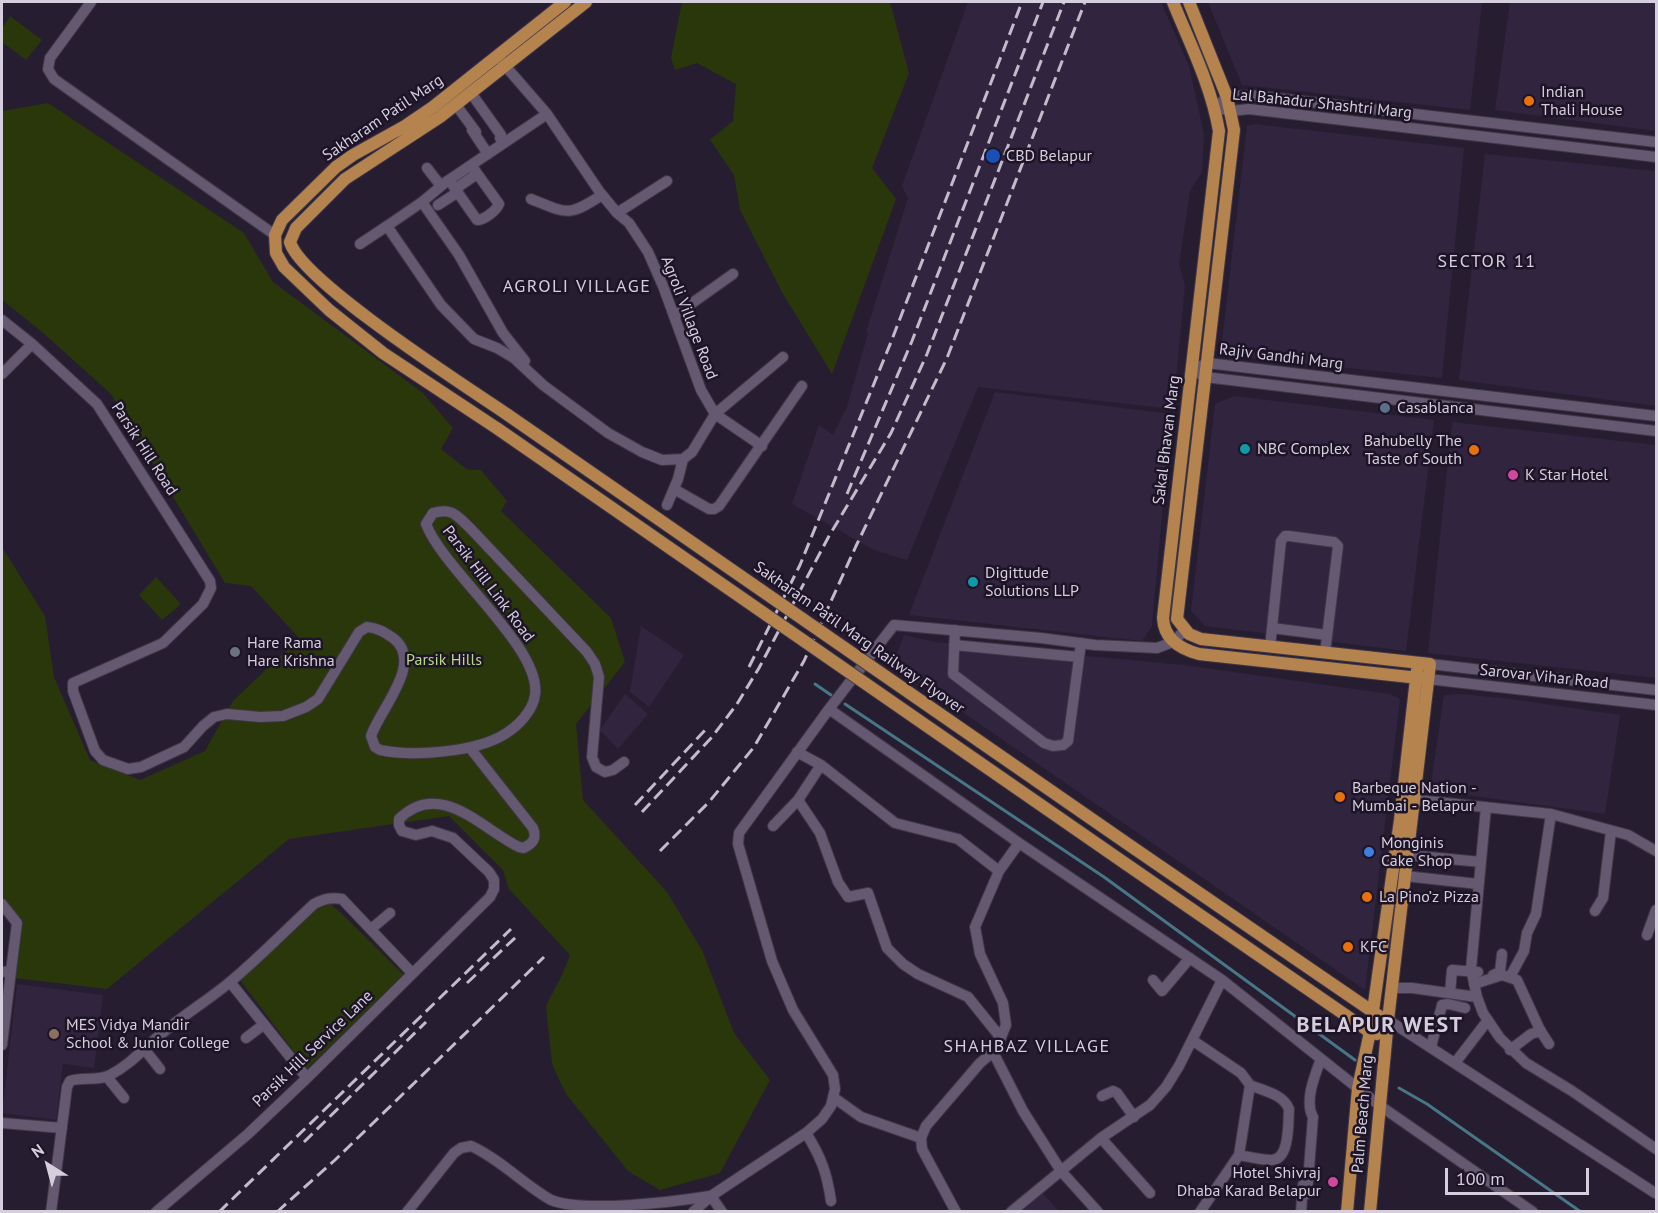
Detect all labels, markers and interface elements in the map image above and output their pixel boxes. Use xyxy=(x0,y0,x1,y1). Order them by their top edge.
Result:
street label: Sakharam Patil Marg xyxy=(319,71,447,165)
place label: Indian Thali House xyxy=(1541,82,1623,120)
street label: Lal Bahadur Shashtri Marg xyxy=(1231,85,1413,123)
marker: Indian Thali House xyxy=(1522,94,1536,108)
place label: CBD Belapur xyxy=(1006,146,1092,166)
marker: CBD Belapur xyxy=(984,147,1002,165)
district label: SECTOR 11 xyxy=(1437,251,1537,273)
street label: Agroli Village Road xyxy=(657,254,721,382)
district label: AGROLI VILLAGE xyxy=(503,276,651,298)
street label: Rajiv Gandhi Marg xyxy=(1218,340,1344,374)
street label: Sakal Bhavan Marg xyxy=(1150,374,1184,506)
place label: Casablanca xyxy=(1397,398,1474,418)
street label: Parsik Hill Road xyxy=(107,399,181,499)
marker: Casablanca xyxy=(1378,401,1392,415)
place label: Bahubelly The Taste of South xyxy=(1364,431,1462,469)
place label: NBC Complex xyxy=(1257,439,1350,459)
marker: NBC Complex xyxy=(1238,442,1252,456)
marker: Bahubelly The Taste of South xyxy=(1467,443,1481,457)
place label: K Star Hotel xyxy=(1525,465,1608,485)
marker: K Star Hotel xyxy=(1506,468,1520,482)
street label: Parsik Hill Link Road xyxy=(438,522,538,646)
street label: Sakharam Patil Marg Railway Flyover xyxy=(750,558,968,718)
place label: Digittude Solutions LLP xyxy=(985,563,1079,601)
marker: Digittude Solutions LLP xyxy=(966,575,980,589)
place label: Hare Rama Hare Krishna xyxy=(247,633,335,671)
marker: Hare Rama Hare Krishna xyxy=(228,645,242,659)
park label: Parsik Hills xyxy=(406,650,482,670)
street label: Sarovar Vihar Road xyxy=(1479,661,1609,693)
place label: Barbeque Nation - Mumbai - Belapur xyxy=(1352,778,1477,816)
marker: Barbeque Nation - Mumbai - Belapur xyxy=(1333,790,1347,804)
place label: Monginis Cake Shop xyxy=(1381,833,1452,871)
marker: Monginis Cake Shop xyxy=(1362,845,1376,859)
place label: La Pino’z Pizza xyxy=(1379,887,1479,907)
marker: La Pino’z Pizza xyxy=(1360,890,1374,904)
place label: KFC xyxy=(1360,937,1387,957)
marker: KFC xyxy=(1341,940,1355,954)
street label: Parsik Hill Service Lane xyxy=(249,987,377,1111)
district label: BELAPUR WEST xyxy=(1296,1013,1464,1039)
place label: MES Vidya Mandir School & Junior College xyxy=(66,1015,230,1053)
marker: MES Vidya Mandir School & Junior College xyxy=(47,1027,61,1041)
district label: SHAHBAZ VILLAGE xyxy=(943,1036,1111,1058)
street label: Palm Beach Marg xyxy=(1348,1054,1378,1174)
north arrow xyxy=(18,1135,78,1195)
text: N xyxy=(27,1139,48,1162)
scale bar xyxy=(1448,1156,1592,1194)
place label: Hotel Shivraj Dhaba Karad Belapur xyxy=(1177,1163,1321,1201)
text: 100 m xyxy=(1456,1167,1505,1190)
marker: Hotel Shivraj Dhaba Karad Belapur xyxy=(1326,1175,1340,1189)

